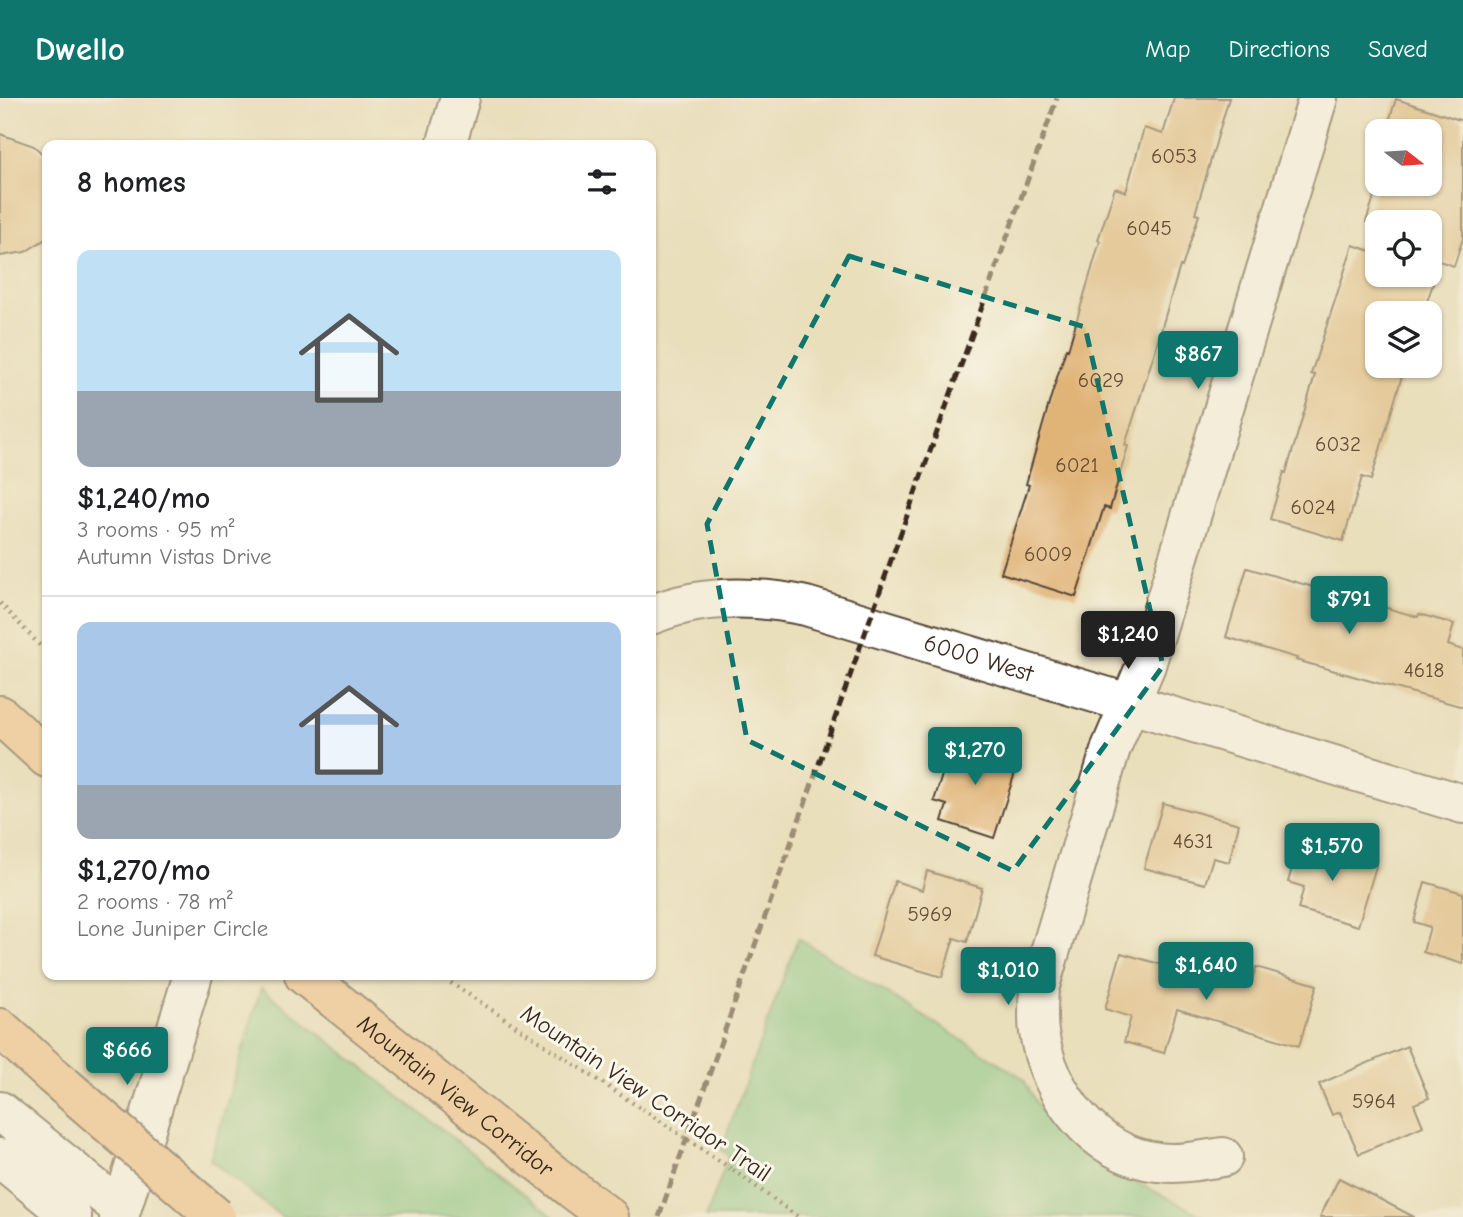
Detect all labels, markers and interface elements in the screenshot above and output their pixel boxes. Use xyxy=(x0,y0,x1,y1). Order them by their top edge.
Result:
text: Dwello xyxy=(35,30,125,68)
text: Map xyxy=(1145,35,1191,63)
text: Directions xyxy=(1229,35,1330,63)
text: Saved xyxy=(1368,35,1428,63)
north arrow xyxy=(1365,119,1442,196)
map controls xyxy=(1365,119,1442,378)
house number: 6053 xyxy=(1151,144,1197,168)
icon: filters xyxy=(583,163,621,201)
text: 8 homes xyxy=(77,165,186,200)
button: locate xyxy=(1365,210,1442,287)
house number: 6045 xyxy=(1126,216,1172,240)
icon: home xyxy=(286,295,412,421)
button: layers xyxy=(1365,301,1442,378)
pin: $867 xyxy=(1157,331,1239,391)
text: $867 xyxy=(1174,340,1222,367)
house number: 6029 xyxy=(1078,368,1124,392)
house number: 6032 xyxy=(1315,432,1361,456)
house number: 6021 xyxy=(1055,453,1099,477)
text: $1,240/mo xyxy=(77,481,210,516)
house number: 6024 xyxy=(1290,495,1336,519)
text: 3 rooms · 95 m² xyxy=(77,516,235,543)
house number: 6009 xyxy=(1024,542,1072,566)
text: Autumn Vistas Drive xyxy=(77,543,272,570)
pin: $791 xyxy=(1308,576,1390,636)
text: $791 xyxy=(1327,585,1371,612)
pin: $1,240 xyxy=(1071,612,1185,671)
text: $1,240 xyxy=(1097,620,1159,647)
street label: 6000 West xyxy=(920,628,1038,688)
house number: 4618 xyxy=(1404,658,1444,682)
icon: home xyxy=(286,667,412,793)
pin: $1,270 xyxy=(918,728,1032,787)
text: $1,270 xyxy=(944,736,1006,763)
pin: $1,570 xyxy=(1275,824,1389,883)
house number: 4631 xyxy=(1173,829,1213,853)
text: $1,570 xyxy=(1301,832,1364,859)
text: $1,270/mo xyxy=(77,853,210,888)
text: 2 rooms · 78 m² xyxy=(77,888,233,915)
house number: 5969 xyxy=(907,902,953,926)
text: Lone Juniper Circle xyxy=(77,915,268,942)
pin: $1,640 xyxy=(1149,942,1263,1002)
pin: $1,010 xyxy=(951,948,1065,1007)
text: $1,640 xyxy=(1174,951,1238,978)
text: $1,010 xyxy=(977,956,1039,983)
street label: Mountain View Corridor Trail xyxy=(516,999,776,1187)
street label: Mountain View Corridor xyxy=(352,1009,560,1183)
pin: $666 xyxy=(86,1028,168,1087)
text: $666 xyxy=(102,1036,152,1063)
house number: 5964 xyxy=(1352,1089,1396,1113)

